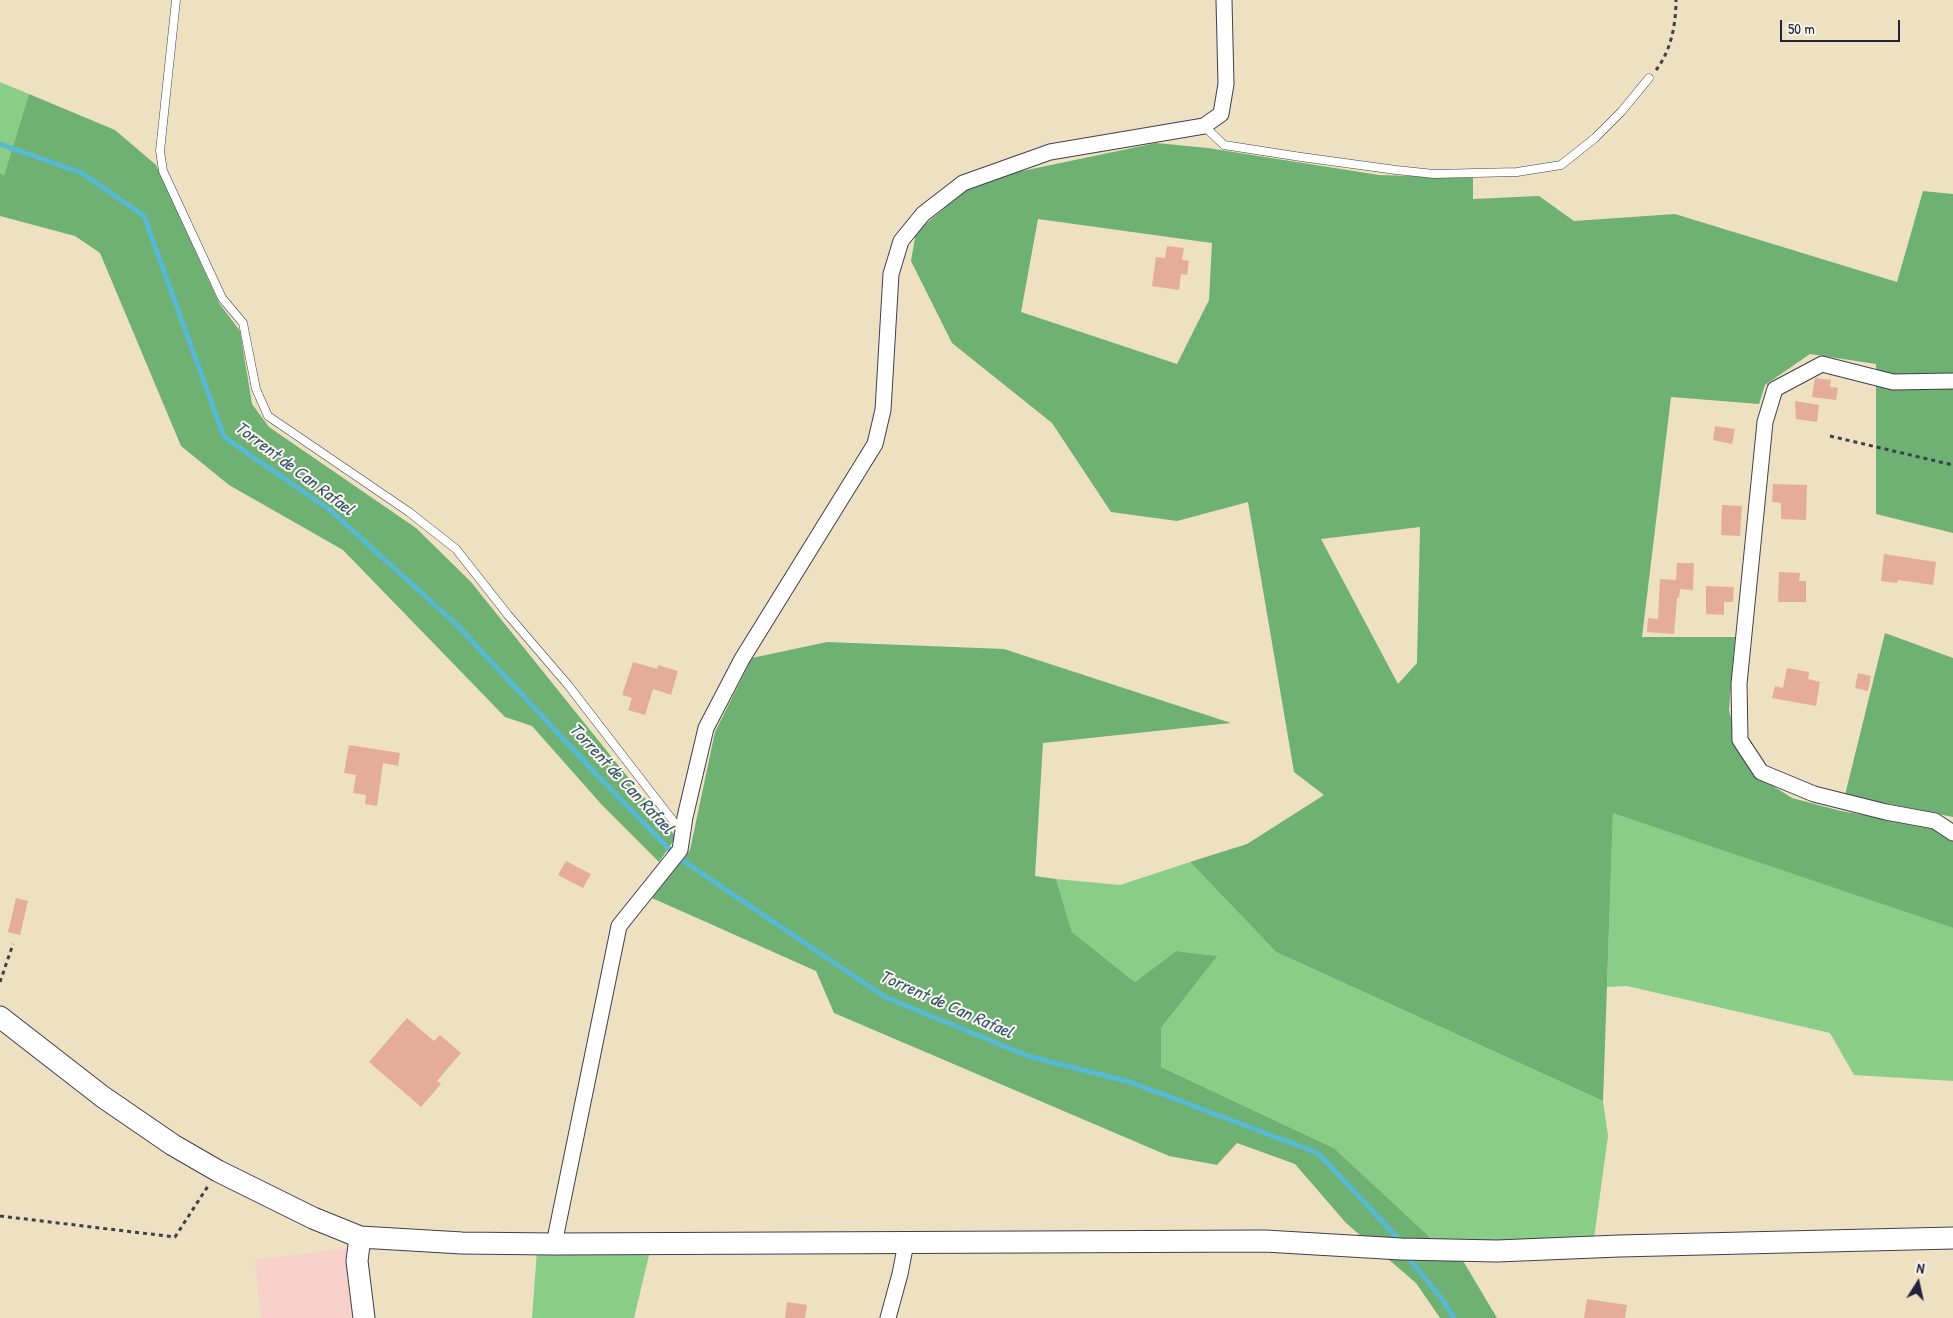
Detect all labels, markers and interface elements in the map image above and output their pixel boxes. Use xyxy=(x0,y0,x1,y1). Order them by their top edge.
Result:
scale bar xyxy=(1783,10,1903,42)
text: 50 m xyxy=(1788,18,1815,39)
water label: Torrent de Can Rafael xyxy=(230,417,358,521)
water label: Torrent de Can Rafael xyxy=(564,719,678,839)
water label: Torrent de Can Rafael xyxy=(876,966,1016,1044)
north arrow xyxy=(1893,1258,1943,1308)
text: N xyxy=(1915,1258,1926,1278)

